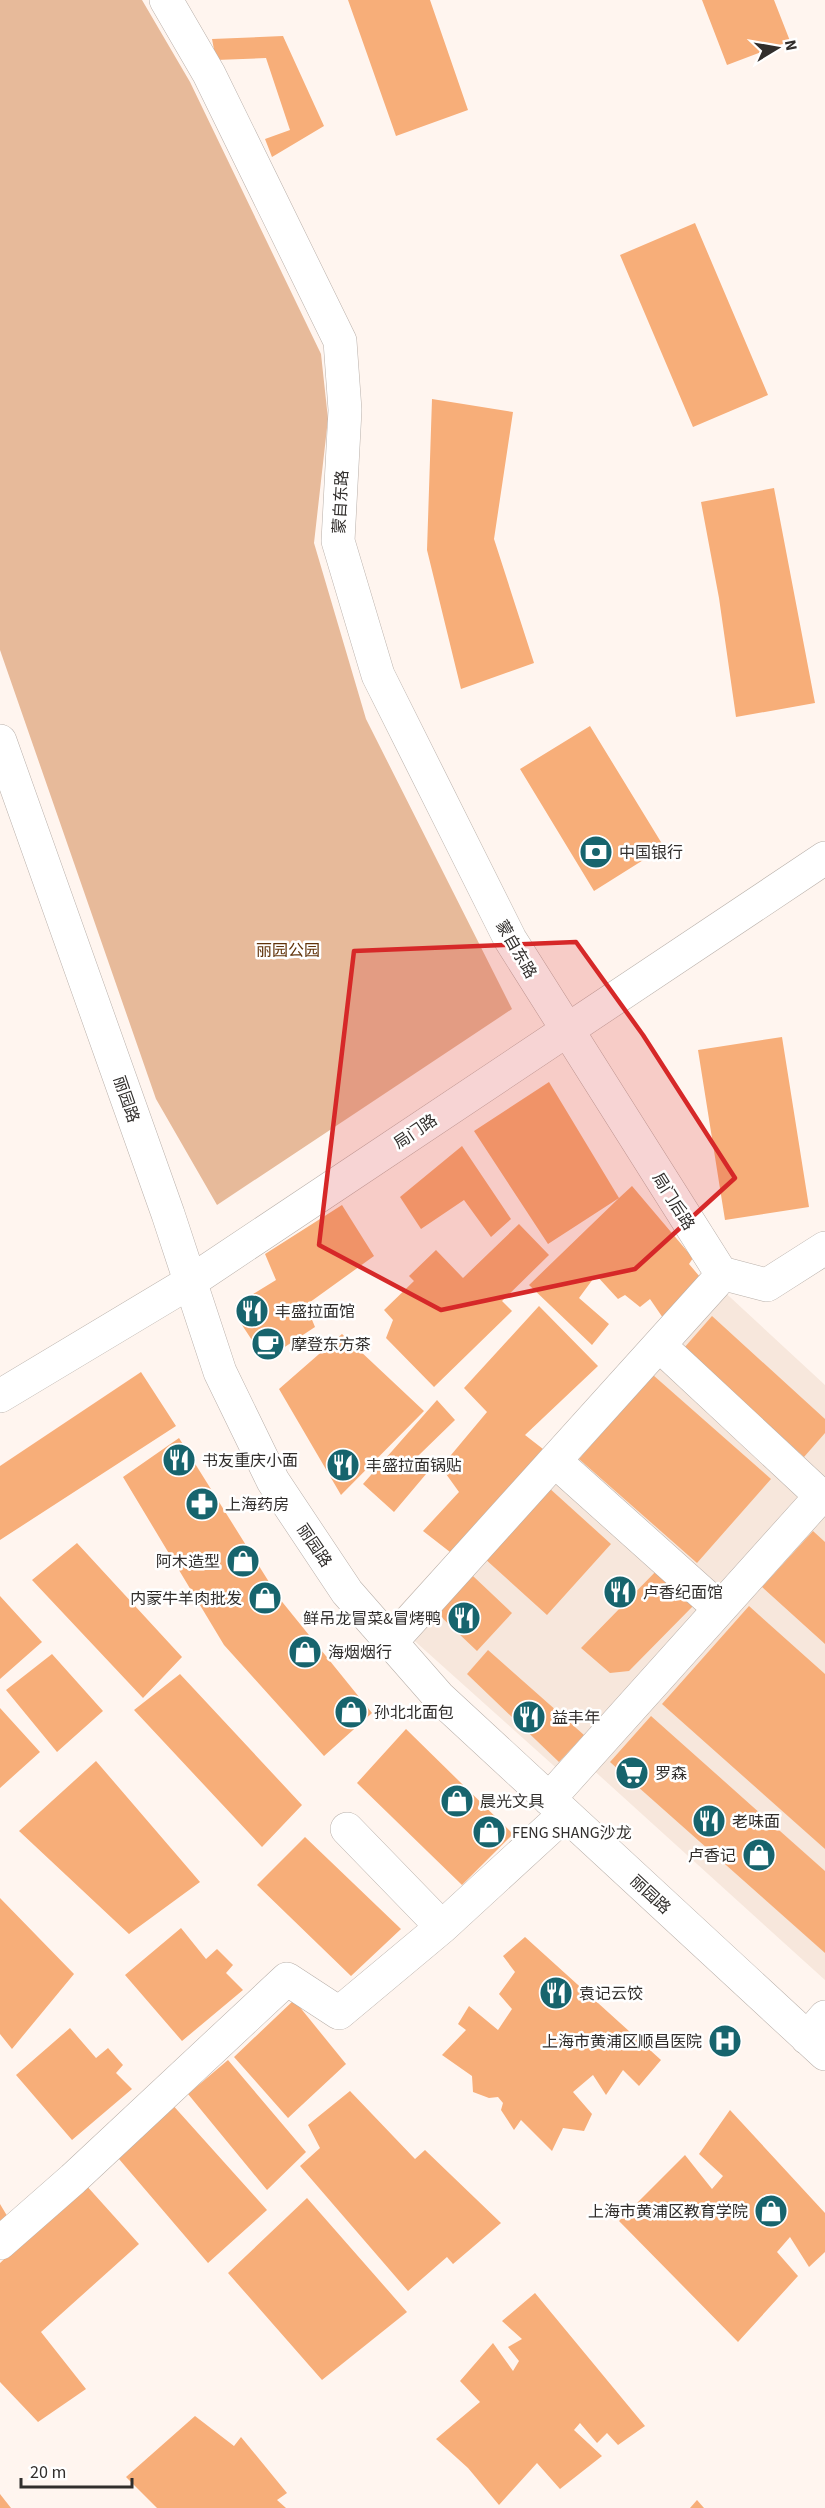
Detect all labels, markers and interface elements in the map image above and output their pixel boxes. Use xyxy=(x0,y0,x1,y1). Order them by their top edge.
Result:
north arrow xyxy=(747,18,807,78)
text: N xyxy=(779,38,803,53)
street label: 蒙自东路 xyxy=(328,470,354,535)
bank icon: 中国银行 xyxy=(578,834,614,870)
place label: 中国银行 xyxy=(619,842,683,864)
street label: 蒙自东路 xyxy=(491,916,542,983)
park label: 丽园公园 xyxy=(256,940,320,962)
street label: 丽园路 xyxy=(108,1073,144,1126)
street label: 局门路 xyxy=(390,1109,442,1154)
street label: 局门后路 xyxy=(647,1169,699,1235)
restaurant icon: 丰盛拉面馆 xyxy=(234,1293,270,1329)
place label: 丰盛拉面馆 xyxy=(275,1301,355,1323)
cafe icon: 摩登东方茶 xyxy=(250,1326,286,1362)
place label: 摩登东方茶 xyxy=(291,1334,371,1356)
restaurant icon: 书友重庆小面 xyxy=(161,1442,197,1478)
restaurant icon: 丰盛拉面锅贴 xyxy=(325,1447,361,1483)
place label: 书友重庆小面 xyxy=(202,1450,298,1472)
place label: 丰盛拉面锅贴 xyxy=(366,1455,462,1477)
pharmacy icon: 上海药房 xyxy=(184,1486,220,1522)
place label: 上海药房 xyxy=(225,1494,289,1516)
street label: 丽园路 xyxy=(292,1520,337,1572)
shop icon: 阿木造型 xyxy=(225,1543,261,1579)
place label: 阿木造型 xyxy=(156,1551,220,1573)
restaurant icon: 卢香纪面馆 xyxy=(602,1574,638,1610)
shop icon: 内蒙牛羊肉批发 xyxy=(247,1580,283,1616)
place label: 卢香纪面馆 xyxy=(643,1582,723,1604)
place label: 内蒙牛羊肉批发 xyxy=(130,1588,242,1610)
restaurant icon: 鲜吊龙冒菜&冒烤鸭 xyxy=(446,1600,482,1636)
place label: 鲜吊龙冒菜&冒烤鸭 xyxy=(303,1608,441,1630)
shop icon: 海烟烟行 xyxy=(287,1634,323,1670)
place label: 海烟烟行 xyxy=(328,1642,392,1664)
shop icon: 孙北北面包 xyxy=(333,1694,369,1730)
restaurant icon: 益丰年 xyxy=(511,1699,547,1735)
place label: 孙北北面包 xyxy=(374,1702,454,1724)
place label: 益丰年 xyxy=(552,1707,600,1729)
supermarket icon: 罗森 xyxy=(614,1755,650,1791)
place label: 罗森 xyxy=(655,1763,687,1785)
shop icon: 晨光文具 xyxy=(439,1783,475,1819)
place label: 晨光文具 xyxy=(480,1791,544,1813)
restaurant icon: 老味面 xyxy=(691,1803,727,1839)
place label: 老味面 xyxy=(732,1811,780,1833)
shop icon: FENG SHANG沙龙 xyxy=(471,1814,507,1850)
place label: FENG SHANG沙龙 xyxy=(512,1822,632,1844)
shop icon: 卢香记 xyxy=(741,1837,777,1873)
place label: 卢香记 xyxy=(688,1845,736,1867)
street label: 丽园路 xyxy=(625,1870,675,1919)
restaurant icon: 袁记云饺 xyxy=(538,1975,574,2011)
place label: 袁记云饺 xyxy=(579,1983,643,2005)
hospital icon: 上海市黄浦区顺昌医院 xyxy=(707,2023,743,2059)
place label: 上海市黄浦区顺昌医院 xyxy=(542,2031,702,2053)
shop icon: 上海市黄浦区教育学院 xyxy=(753,2193,789,2229)
place label: 上海市黄浦区教育学院 xyxy=(588,2201,748,2223)
scale bar xyxy=(21,2451,132,2489)
text: 20 m xyxy=(30,2460,66,2485)

